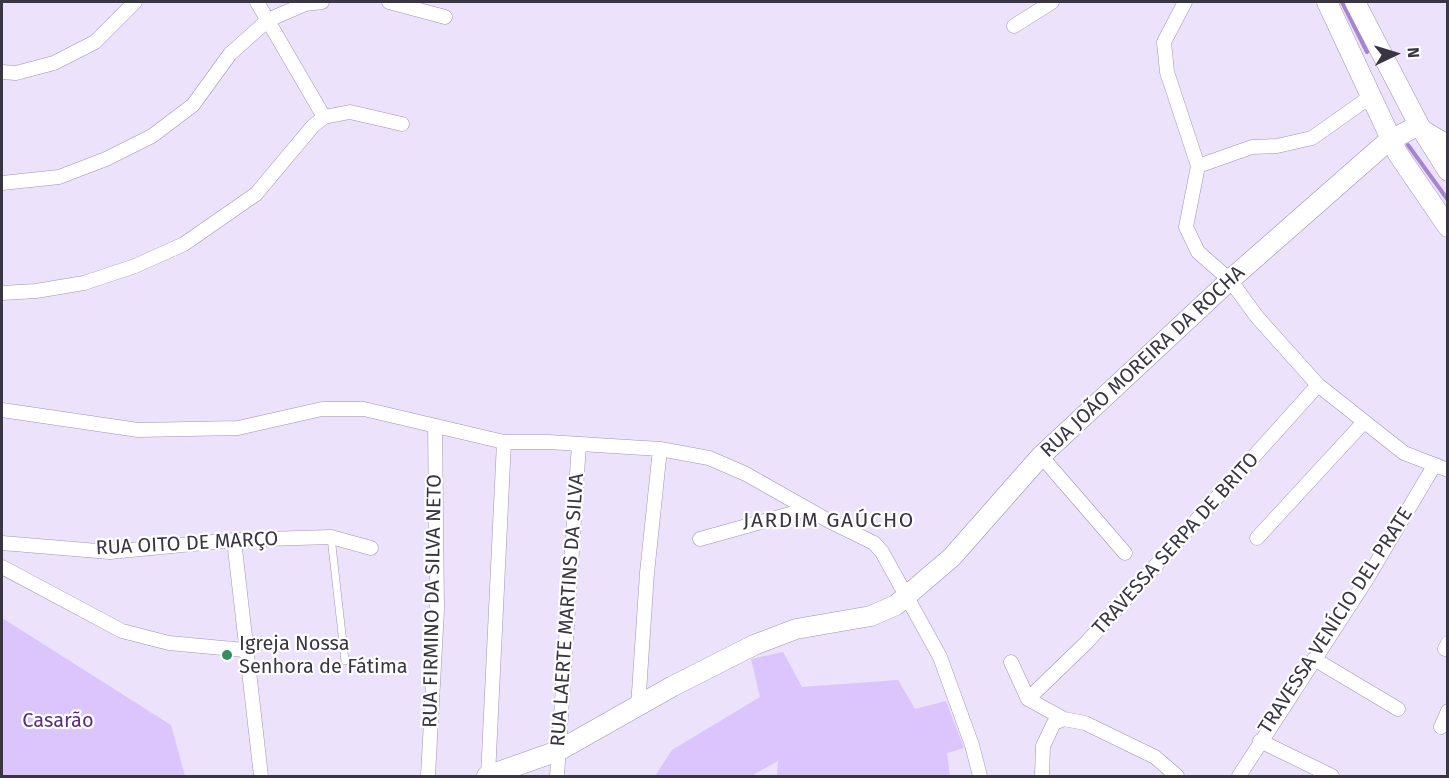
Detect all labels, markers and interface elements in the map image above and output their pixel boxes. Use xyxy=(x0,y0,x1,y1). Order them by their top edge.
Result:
north arrow xyxy=(1365,24,1425,84)
text: N xyxy=(1404,47,1423,59)
street label: RUA JOÃO MOREIRA DA ROCHA xyxy=(1036,261,1250,463)
street label: TRAVESSA SERPA DE BRITO xyxy=(1088,448,1264,640)
street label: RUA LAERTE MARTINS DA SILVA xyxy=(546,473,590,747)
street label: RUA FIRMINO DA SILVA NETO xyxy=(419,474,447,728)
street label: TRAVESSA VENÍCIO DEL PRATE xyxy=(1254,503,1418,739)
district label: JARDIM GAÚCHO xyxy=(743,508,915,534)
street label: RUA OITO DE MARÇO xyxy=(95,527,279,561)
place label: Igreja Nossa Senhora de Fátima xyxy=(239,632,408,679)
marker: Igreja Nossa Senhora de Fátima xyxy=(220,648,234,662)
park label: Casarão xyxy=(22,709,94,733)

